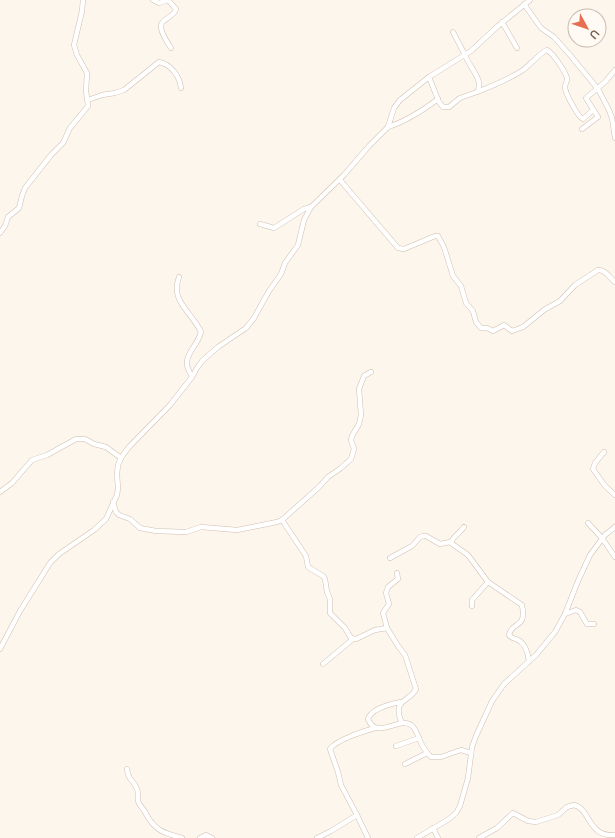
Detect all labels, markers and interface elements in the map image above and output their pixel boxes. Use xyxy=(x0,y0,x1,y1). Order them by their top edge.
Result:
north arrow xyxy=(567,8,607,48)
text: U xyxy=(587,27,602,41)

